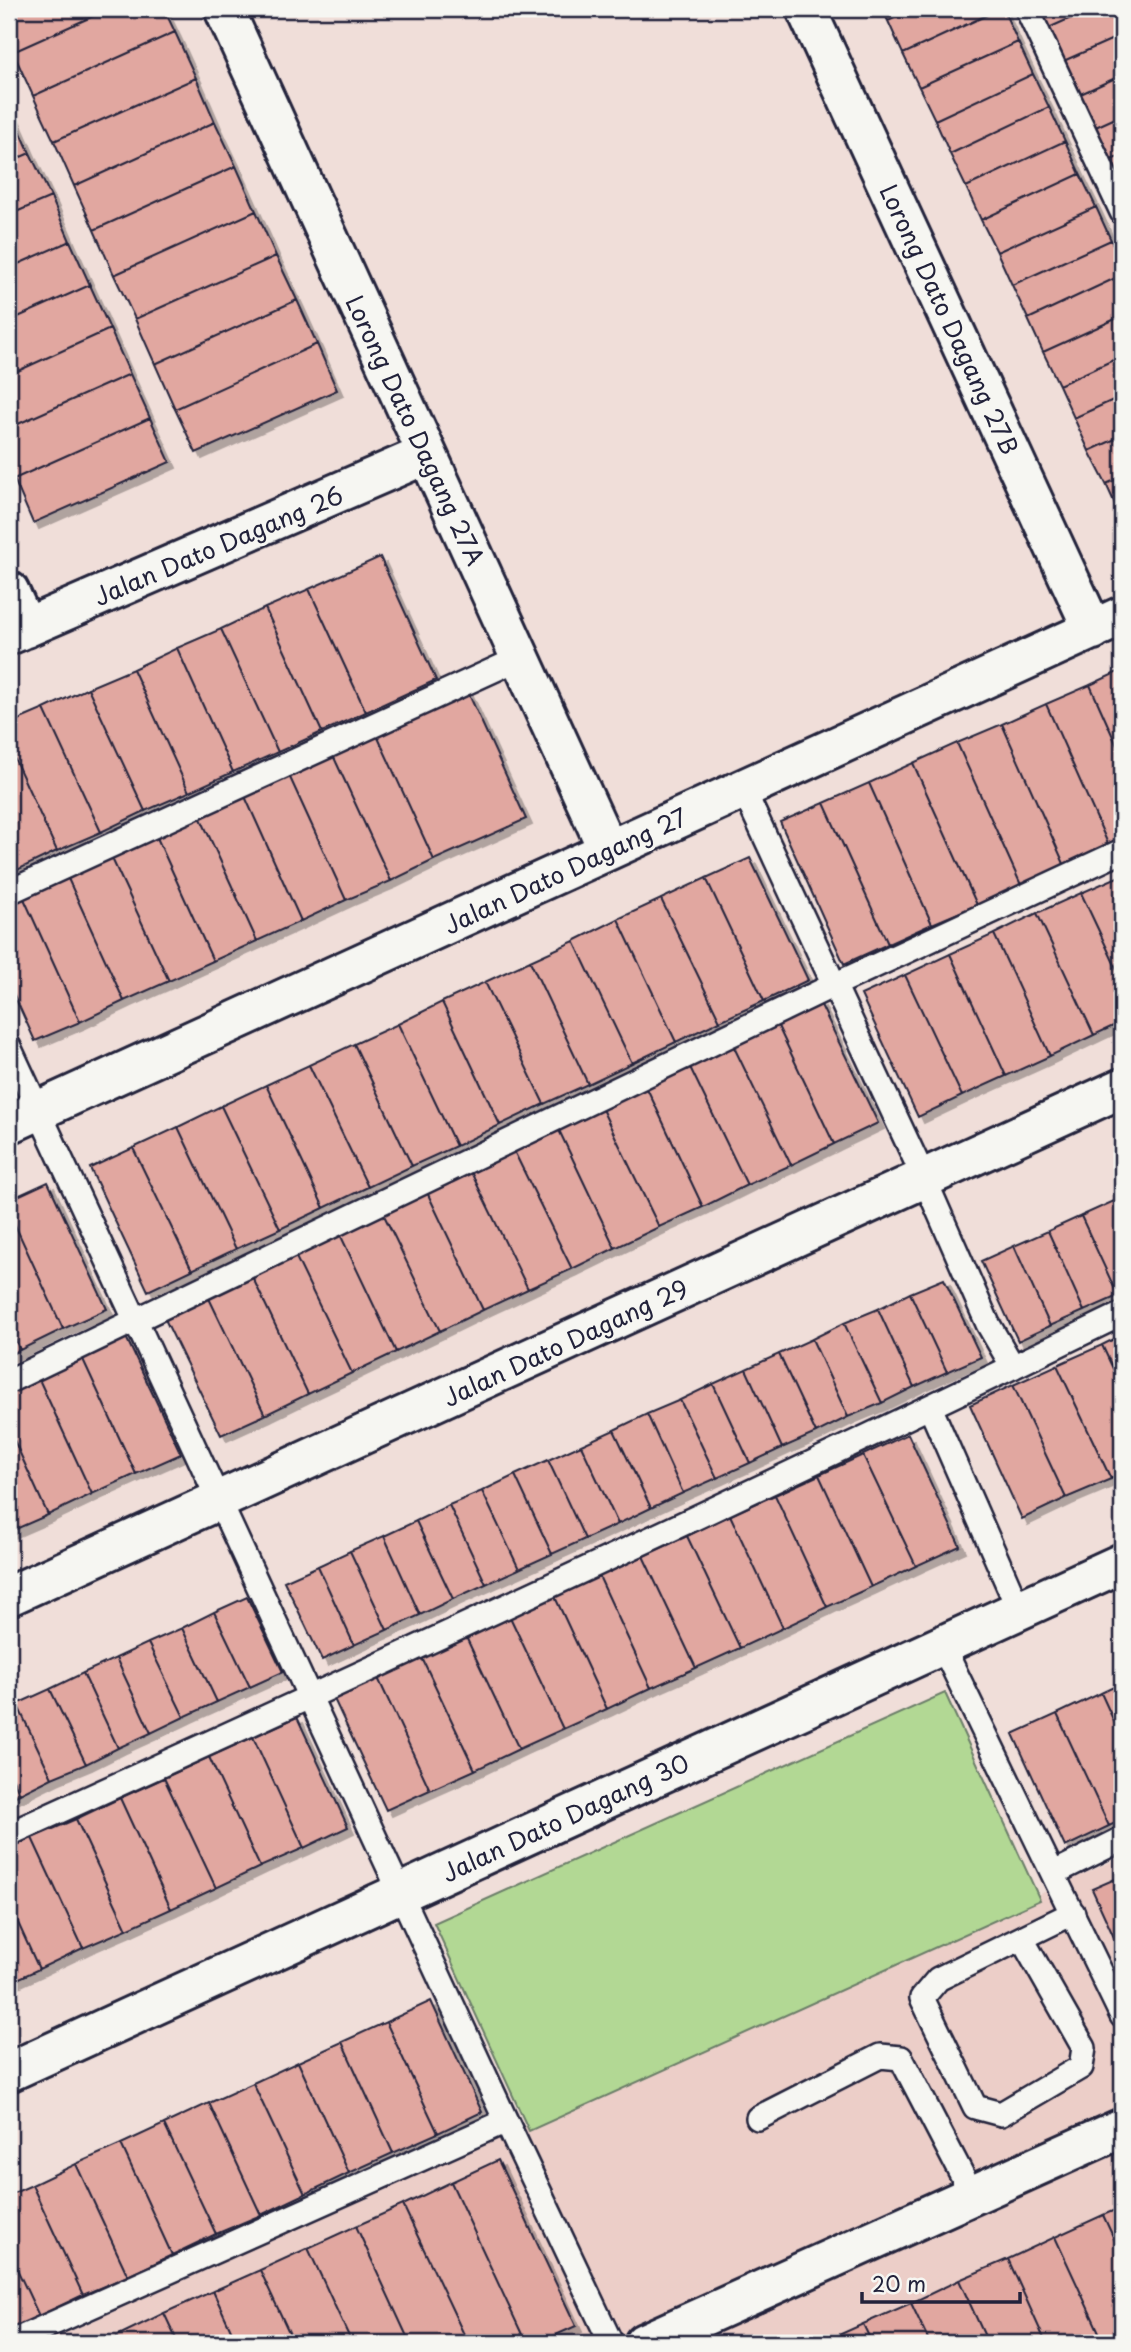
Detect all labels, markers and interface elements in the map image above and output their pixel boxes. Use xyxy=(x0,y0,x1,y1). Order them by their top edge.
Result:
street label: Lorong Dato Dagang 27B xyxy=(871,178,1029,460)
street label: Lorong Dato Dagang 27A xyxy=(337,289,495,571)
street label: Jalan Dato Dagang 26 xyxy=(88,476,348,614)
street label: Jalan Dato Dagang 27 xyxy=(438,798,693,942)
street label: Jalan Dato Dagang 29 xyxy=(437,1269,693,1415)
street label: Jalan Dato Dagang 30 xyxy=(435,1744,695,1890)
scale bar xyxy=(862,2261,1019,2305)
text: 20 m xyxy=(872,2267,926,2299)

